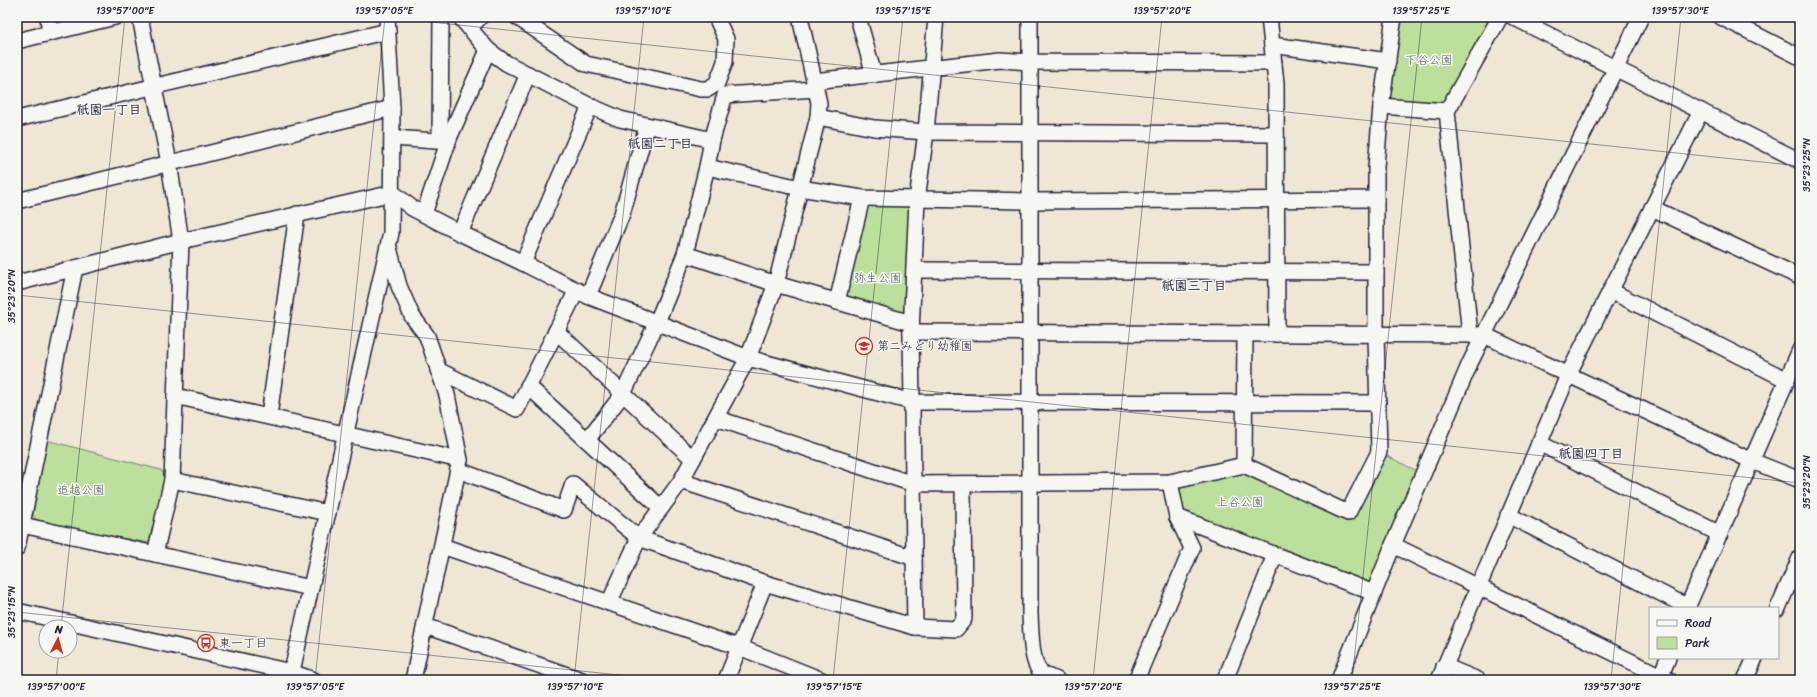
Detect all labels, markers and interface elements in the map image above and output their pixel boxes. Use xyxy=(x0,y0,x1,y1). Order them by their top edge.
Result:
text: 139°57'00"E xyxy=(96,2,155,20)
text: 139°57'05"E xyxy=(355,2,414,20)
text: 139°57'10"E xyxy=(615,2,672,20)
text: 139°57'15"E xyxy=(875,2,932,20)
text: 139°57'20"E xyxy=(1133,2,1192,20)
text: 139°57'25"E xyxy=(1392,2,1451,20)
text: 139°57'30"E xyxy=(1651,2,1710,20)
park label: 下谷公園 xyxy=(1405,49,1453,71)
district label: 祇園一丁目 xyxy=(76,98,142,121)
district label: 祇園二丁目 xyxy=(627,132,693,155)
text: 35°23'25"N xyxy=(1798,138,1816,192)
park label: 弥生公園 xyxy=(854,267,902,289)
text: 35°23'20"N xyxy=(3,269,21,323)
district label: 祇園三丁目 xyxy=(1161,274,1227,297)
place label: 第二みどり幼稚園 xyxy=(877,335,973,357)
school or university icon: 第二みどり幼稚園 xyxy=(854,336,874,356)
district label: 祇園四丁目 xyxy=(1558,442,1624,465)
text: 35°23'20"N xyxy=(1798,455,1816,509)
park label: 追越公園 xyxy=(57,479,105,501)
park label: 上谷公園 xyxy=(1216,491,1264,513)
text: 35°23'15"N xyxy=(3,586,21,638)
legend xyxy=(1649,607,1779,659)
text: Road xyxy=(1685,612,1712,634)
north arrow xyxy=(38,619,78,659)
text: N xyxy=(53,620,64,639)
place label: 東一丁目 xyxy=(219,632,267,654)
text: Park xyxy=(1685,632,1710,654)
bus stop icon: 東一丁目 xyxy=(196,633,216,653)
text: 139°57'00"E xyxy=(27,678,86,696)
text: 139°57'05"E xyxy=(286,678,345,696)
text: 139°57'10"E xyxy=(547,678,604,696)
text: 139°57'15"E xyxy=(806,678,863,696)
text: 139°57'20"E xyxy=(1064,678,1123,696)
text: 139°57'25"E xyxy=(1323,678,1382,696)
text: 139°57'30"E xyxy=(1583,678,1642,696)

